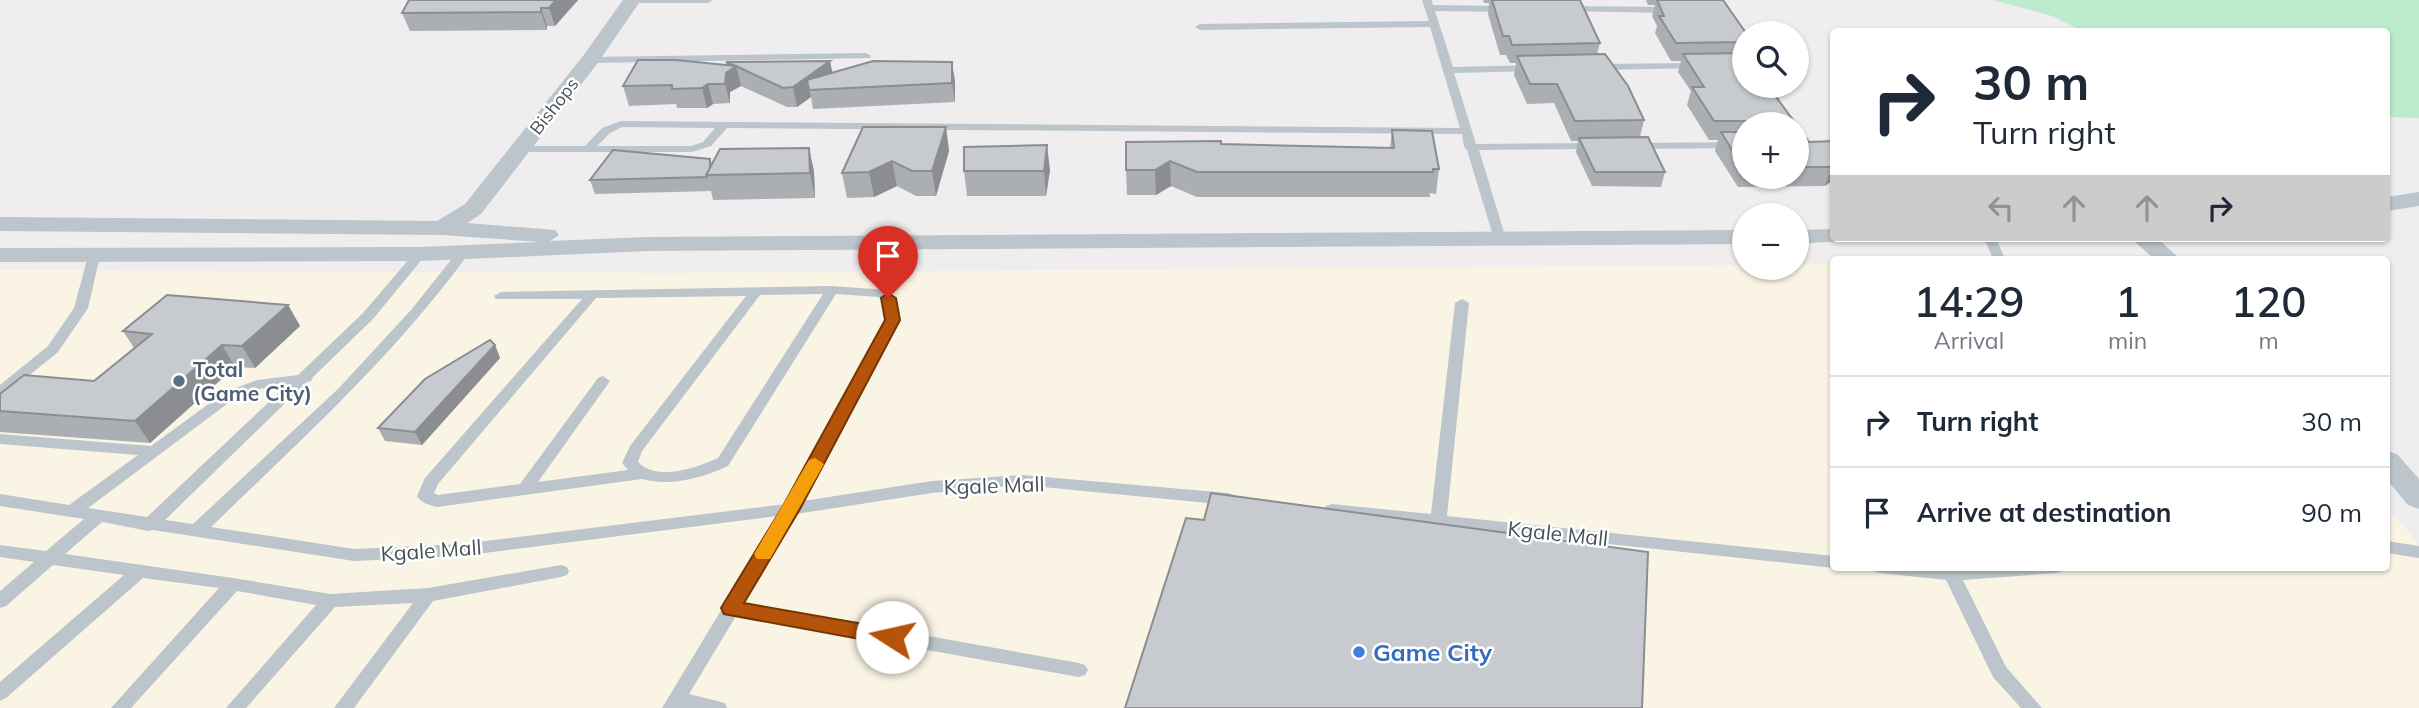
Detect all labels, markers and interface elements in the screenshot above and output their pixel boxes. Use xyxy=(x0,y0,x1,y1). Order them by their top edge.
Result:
map controls xyxy=(1732,21,1809,280)
button: search xyxy=(1732,21,1809,98)
text: 30 m xyxy=(1973,51,2089,112)
icon: right xyxy=(1858,56,1949,147)
street label: Bishops xyxy=(525,73,583,139)
button: + xyxy=(1732,112,1809,189)
text: Turn right xyxy=(1973,112,2116,152)
icon: left xyxy=(1982,189,2020,227)
icon: ahead xyxy=(2055,189,2093,227)
icon: ahead xyxy=(2128,189,2166,227)
icon: right xyxy=(2201,189,2239,227)
button: − xyxy=(1732,203,1809,280)
pin xyxy=(858,226,918,298)
icon: arrive xyxy=(869,237,907,275)
text: 14:29 xyxy=(1914,275,2024,328)
text: 1 xyxy=(2115,275,2140,328)
text: 120 xyxy=(2231,275,2306,328)
text: Arrival xyxy=(1934,326,2004,355)
text: min xyxy=(2108,326,2147,355)
text: m xyxy=(2258,326,2279,355)
place label: Total (Game City) xyxy=(193,356,312,406)
marker: Total (Game City) xyxy=(171,373,187,389)
icon: right xyxy=(1858,403,1896,441)
text: Turn right xyxy=(1917,405,2038,438)
text: 30 m xyxy=(2301,405,2362,438)
street label: Kgale Mall xyxy=(943,470,1045,500)
icon: arrive xyxy=(1858,494,1896,532)
text: Arrive at destination xyxy=(1917,496,2172,529)
text: 90 m xyxy=(2301,496,2362,529)
street label: Kgale Mall xyxy=(1506,515,1610,551)
street label: Kgale Mall xyxy=(380,534,482,566)
position arrow xyxy=(855,600,929,674)
place label: Game City xyxy=(1373,637,1493,667)
marker: Game City xyxy=(1351,644,1367,660)

